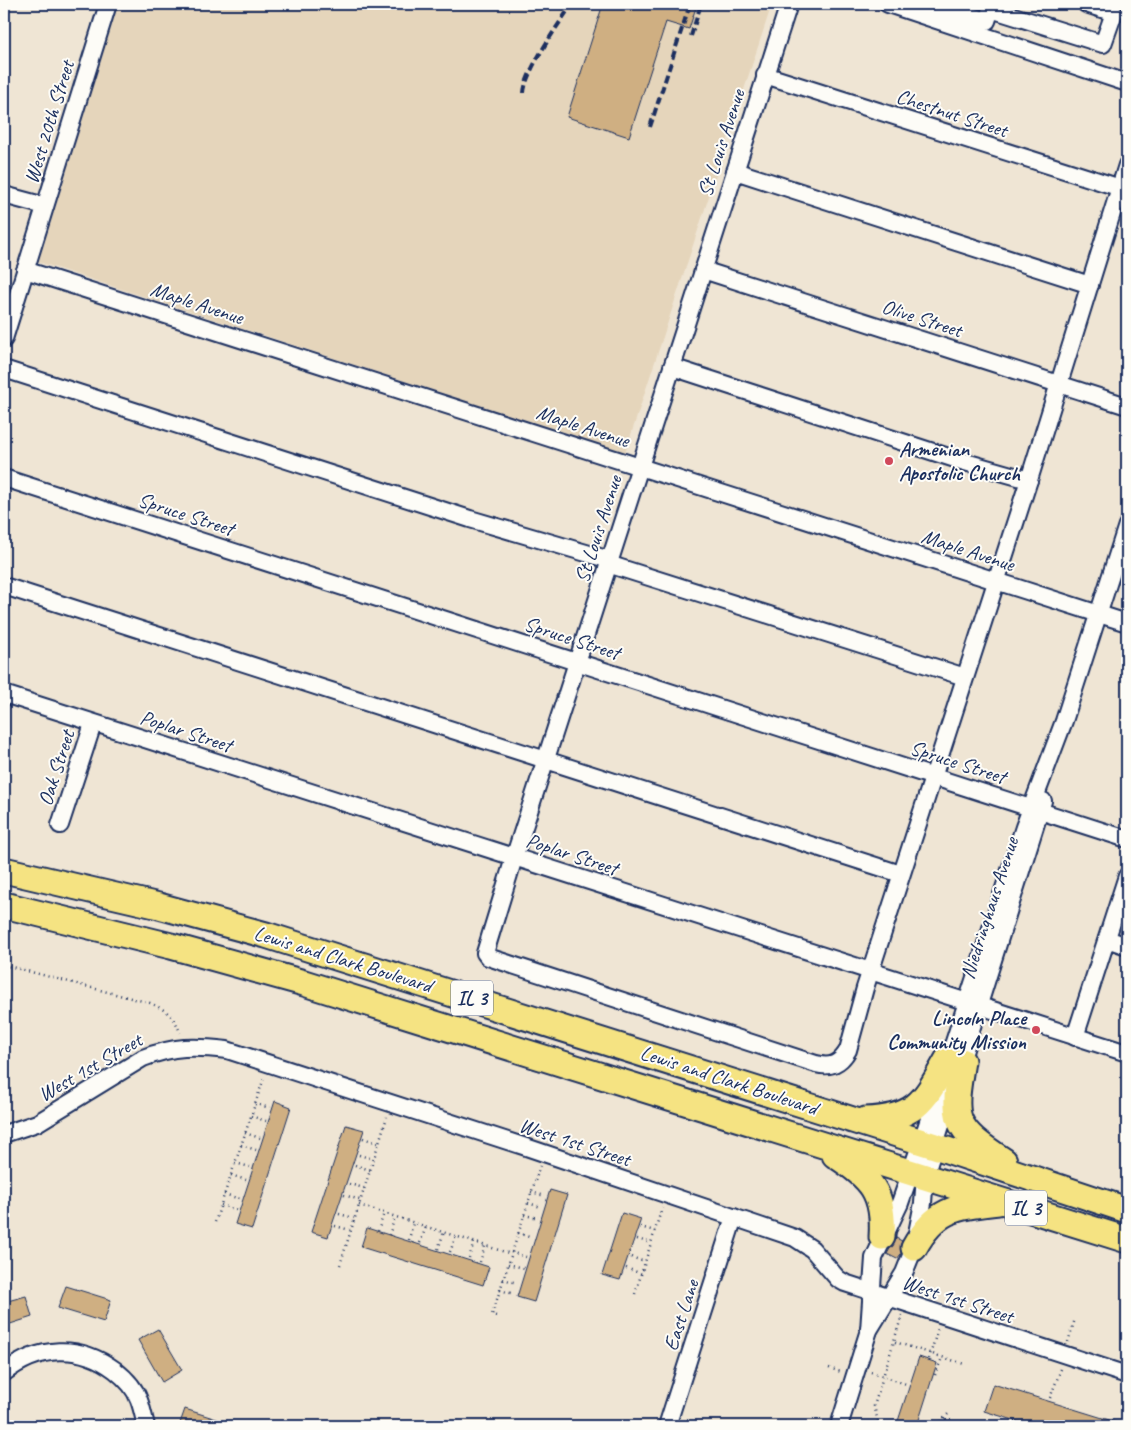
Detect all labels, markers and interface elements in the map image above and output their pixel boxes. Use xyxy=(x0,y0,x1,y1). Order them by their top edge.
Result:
street label: West 20th Street xyxy=(18,55,81,187)
street label: Chestnut Street xyxy=(893,83,1013,144)
street label: St Louis Avenue xyxy=(691,85,751,200)
street label: Maple Avenue xyxy=(147,276,248,331)
street label: Olive Street xyxy=(879,293,967,344)
street label: Maple Avenue xyxy=(533,399,634,454)
place label: Armenian Apostolic Church xyxy=(899,436,1021,486)
marker: Armenian Apostolic Church xyxy=(883,455,895,467)
street label: St Louis Avenue xyxy=(568,471,628,586)
street label: Spruce Street xyxy=(135,486,240,543)
street label: Maple Avenue xyxy=(918,523,1019,578)
street label: Spruce Street xyxy=(521,610,626,667)
street label: Poplar Street xyxy=(137,704,238,759)
street label: Oak Street xyxy=(32,725,81,809)
street label: Spruce Street xyxy=(907,734,1012,791)
street label: Poplar Street xyxy=(523,827,624,882)
street label: Niedringhaus Avenue xyxy=(954,833,1024,982)
street label: Lewis and Clark Boulevard xyxy=(251,920,439,1000)
road number: IL 3 xyxy=(451,980,493,1016)
place label: Lincoln Place Community Mission xyxy=(887,1005,1028,1056)
marker: Lincoln Place Community Mission xyxy=(1030,1024,1042,1036)
street label: West 1st Street xyxy=(34,1026,148,1107)
street label: Lewis and Clark Boulevard xyxy=(637,1039,824,1122)
street label: West 1st Street xyxy=(516,1112,636,1173)
road number: IL 3 xyxy=(1005,1190,1047,1226)
street label: West 1st Street xyxy=(899,1269,1019,1330)
street label: East Lane xyxy=(657,1275,705,1354)

